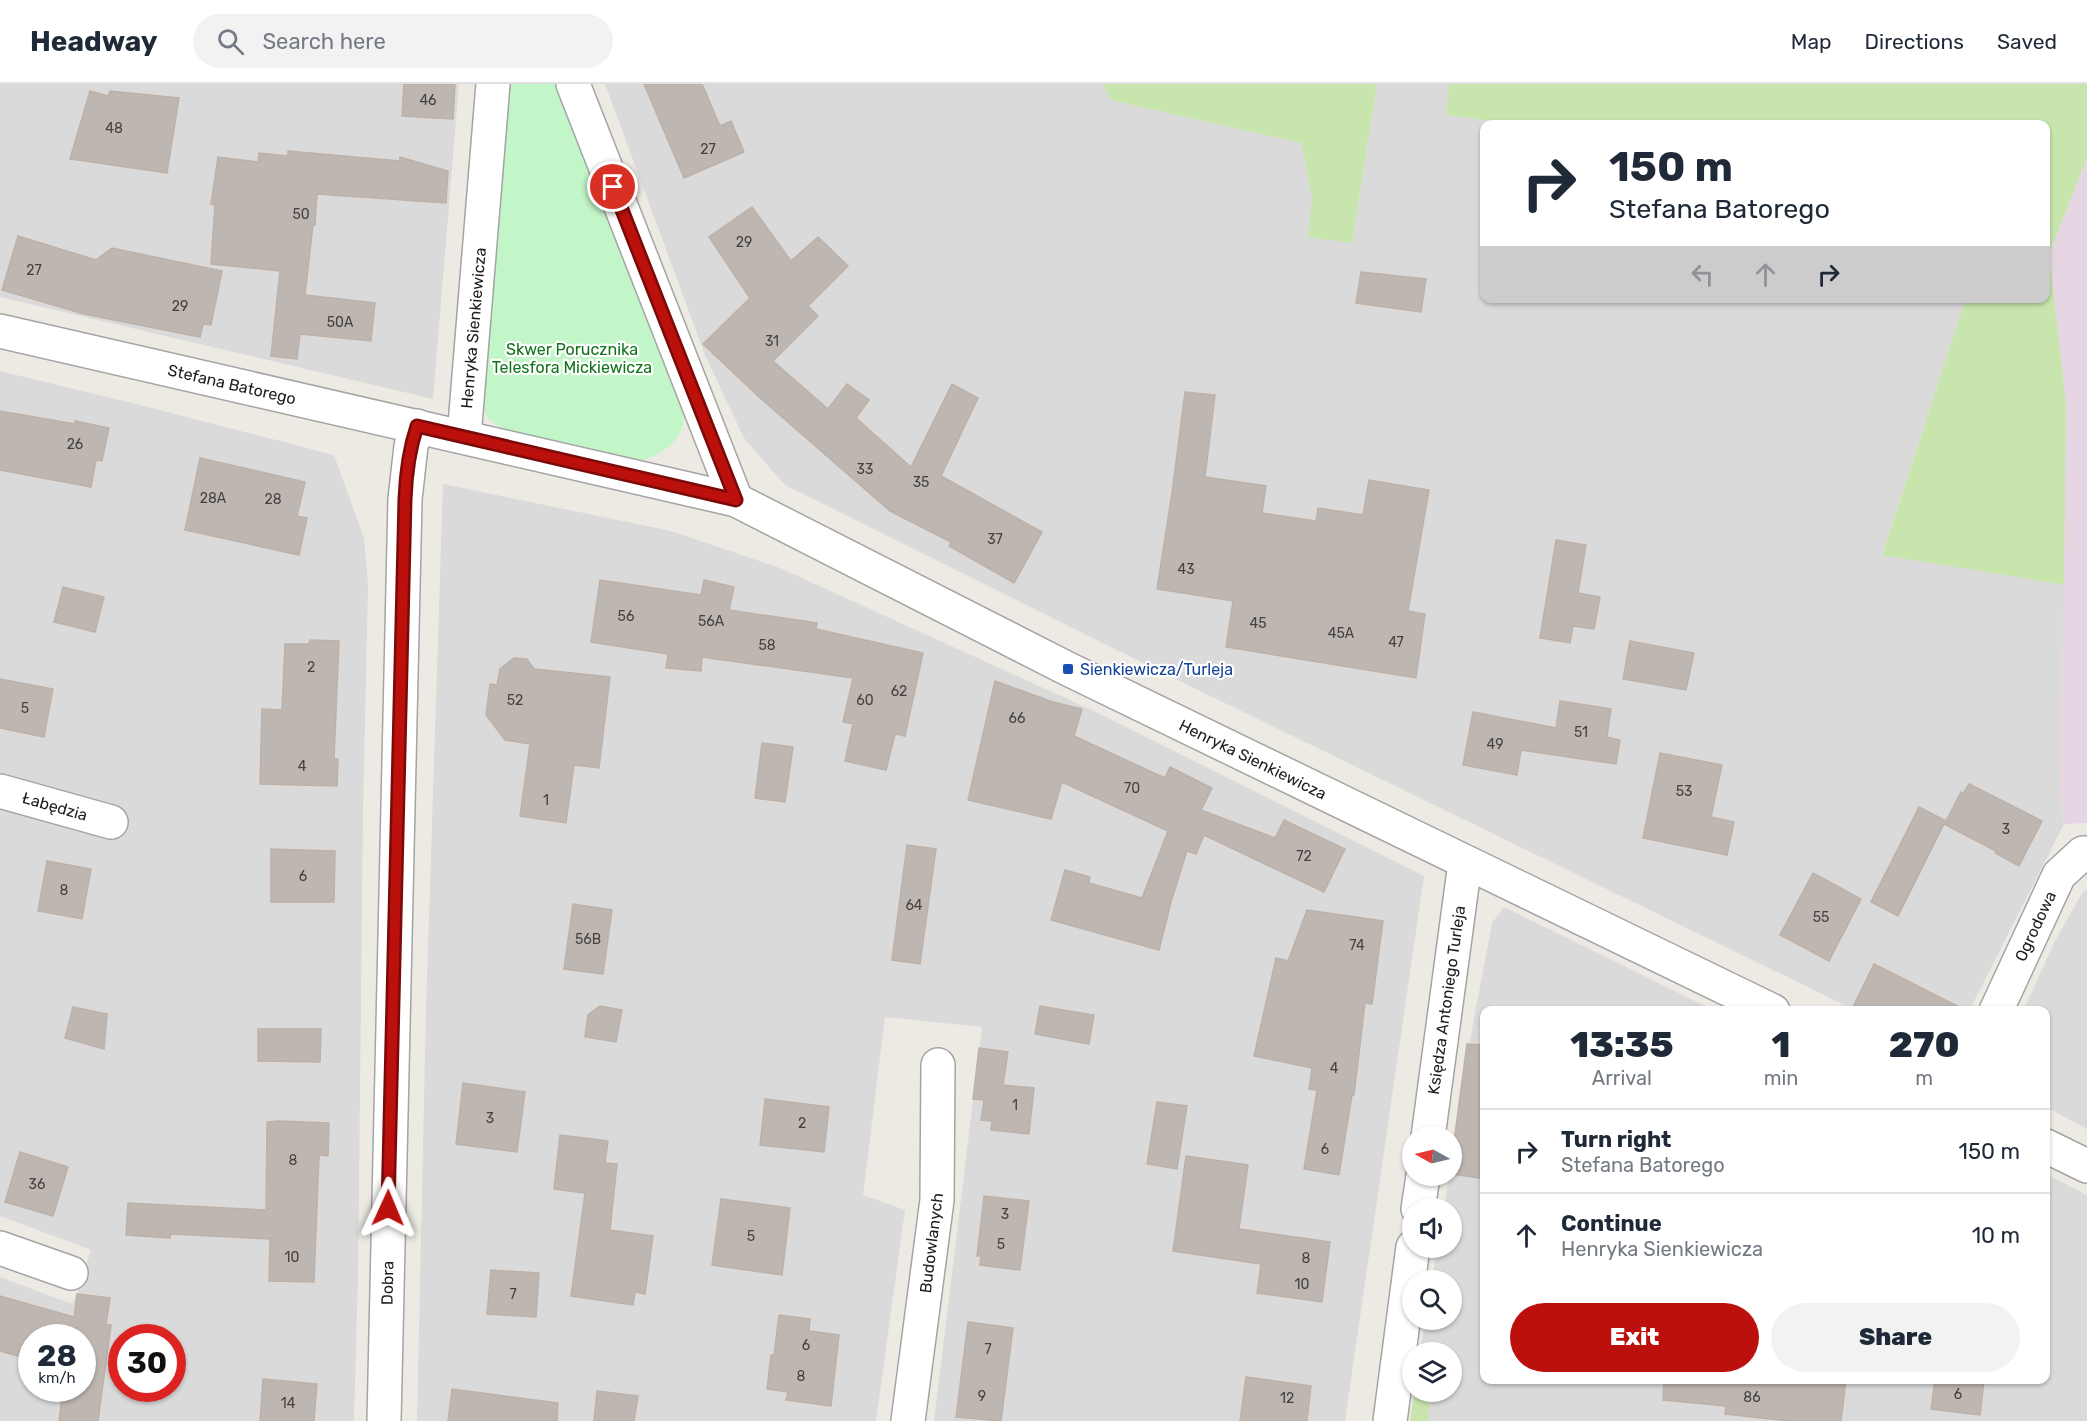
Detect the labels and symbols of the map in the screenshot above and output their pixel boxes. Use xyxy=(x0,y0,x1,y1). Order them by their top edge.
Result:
house number: 46 xyxy=(419,92,437,109)
house number: 48 xyxy=(105,120,123,137)
house number: 27 xyxy=(700,141,716,158)
pin xyxy=(587,161,638,212)
house number: 50 xyxy=(292,206,310,223)
house number: 29 xyxy=(736,234,752,251)
street label: Henryka Sienkiewicza xyxy=(457,247,490,409)
house number: 27 xyxy=(26,262,42,279)
house number: 29 xyxy=(172,298,188,315)
house number: 50A xyxy=(327,314,354,331)
house number: 31 xyxy=(765,333,779,350)
park label: Skwer Porucznika Telesfora Mickiewicza xyxy=(492,340,652,377)
street label: Stefana Batorego xyxy=(166,361,298,408)
house number: 26 xyxy=(67,436,83,453)
house number: 33 xyxy=(857,461,873,478)
house number: 35 xyxy=(913,474,929,491)
house number: 28A xyxy=(200,490,227,507)
house number: 28 xyxy=(264,491,282,508)
house number: 37 xyxy=(987,531,1003,548)
house number: 43 xyxy=(1177,561,1195,578)
house number: 56 xyxy=(618,608,634,625)
house number: 56A xyxy=(698,613,725,630)
house number: 45 xyxy=(1249,615,1267,632)
house number: 45A xyxy=(1328,625,1355,642)
house number: 47 xyxy=(1388,634,1404,651)
house number: 58 xyxy=(758,637,776,654)
house number: 2 xyxy=(307,659,315,676)
place label: Sienkiewicza/Turleja xyxy=(1080,660,1233,679)
marker: Sienkiewicza/Turleja xyxy=(1061,662,1075,676)
house number: 62 xyxy=(891,683,907,700)
house number: 52 xyxy=(507,692,523,709)
house number: 60 xyxy=(856,692,874,709)
house number: 5 xyxy=(21,700,29,717)
house number: 66 xyxy=(1009,710,1025,727)
street label: Henryka Sienkiewicza xyxy=(1176,715,1330,803)
house number: 51 xyxy=(1574,724,1588,741)
house number: 49 xyxy=(1487,736,1503,753)
house number: 4 xyxy=(298,758,307,775)
house number: 70 xyxy=(1124,780,1140,797)
house number: 53 xyxy=(1676,783,1692,800)
street label: Łabędzia xyxy=(20,788,90,826)
house number: 1 xyxy=(543,792,549,809)
house number: 3 xyxy=(2002,821,2010,838)
house number: 72 xyxy=(1296,848,1312,865)
house number: 6 xyxy=(299,868,307,885)
house number: 8 xyxy=(60,882,69,899)
street label: Ogrodowa xyxy=(2011,888,2060,964)
house number: 64 xyxy=(905,897,923,914)
street label: Księdza Antoniego Turleja xyxy=(1424,904,1470,1096)
house number: 55 xyxy=(1813,909,1829,926)
house number: 56B xyxy=(575,931,601,948)
house number: 74 xyxy=(1349,937,1365,954)
house number: 4 xyxy=(1330,1060,1339,1077)
house number: 1 xyxy=(1012,1097,1018,1114)
house number: 3 xyxy=(486,1110,494,1127)
house number: 2 xyxy=(798,1115,806,1132)
north arrow xyxy=(1402,1126,1462,1186)
house number: 6 xyxy=(1321,1141,1329,1158)
house number: 8 xyxy=(289,1152,298,1169)
house number: 36 xyxy=(29,1176,45,1193)
position arrow xyxy=(356,1176,420,1240)
street label: Budowlanych xyxy=(916,1192,947,1294)
house number: 3 xyxy=(1001,1206,1009,1223)
house number: 5 xyxy=(747,1228,755,1245)
house number: 5 xyxy=(997,1236,1005,1253)
house number: 10 xyxy=(285,1249,300,1266)
house number: 8 xyxy=(1302,1250,1311,1267)
street label: Dobra xyxy=(378,1261,397,1305)
house number: 10 xyxy=(1295,1276,1310,1293)
house number: 7 xyxy=(509,1286,517,1303)
speed limit sign: 30 xyxy=(108,1324,186,1402)
house number: 6 xyxy=(802,1337,810,1354)
house number: 7 xyxy=(984,1341,992,1358)
house number: 8 xyxy=(797,1368,806,1385)
house number: 6 xyxy=(1954,1386,1962,1403)
house number: 9 xyxy=(978,1388,986,1405)
house number: 86 xyxy=(1743,1389,1761,1406)
house number: 12 xyxy=(1280,1390,1294,1407)
house number: 14 xyxy=(281,1395,296,1412)

